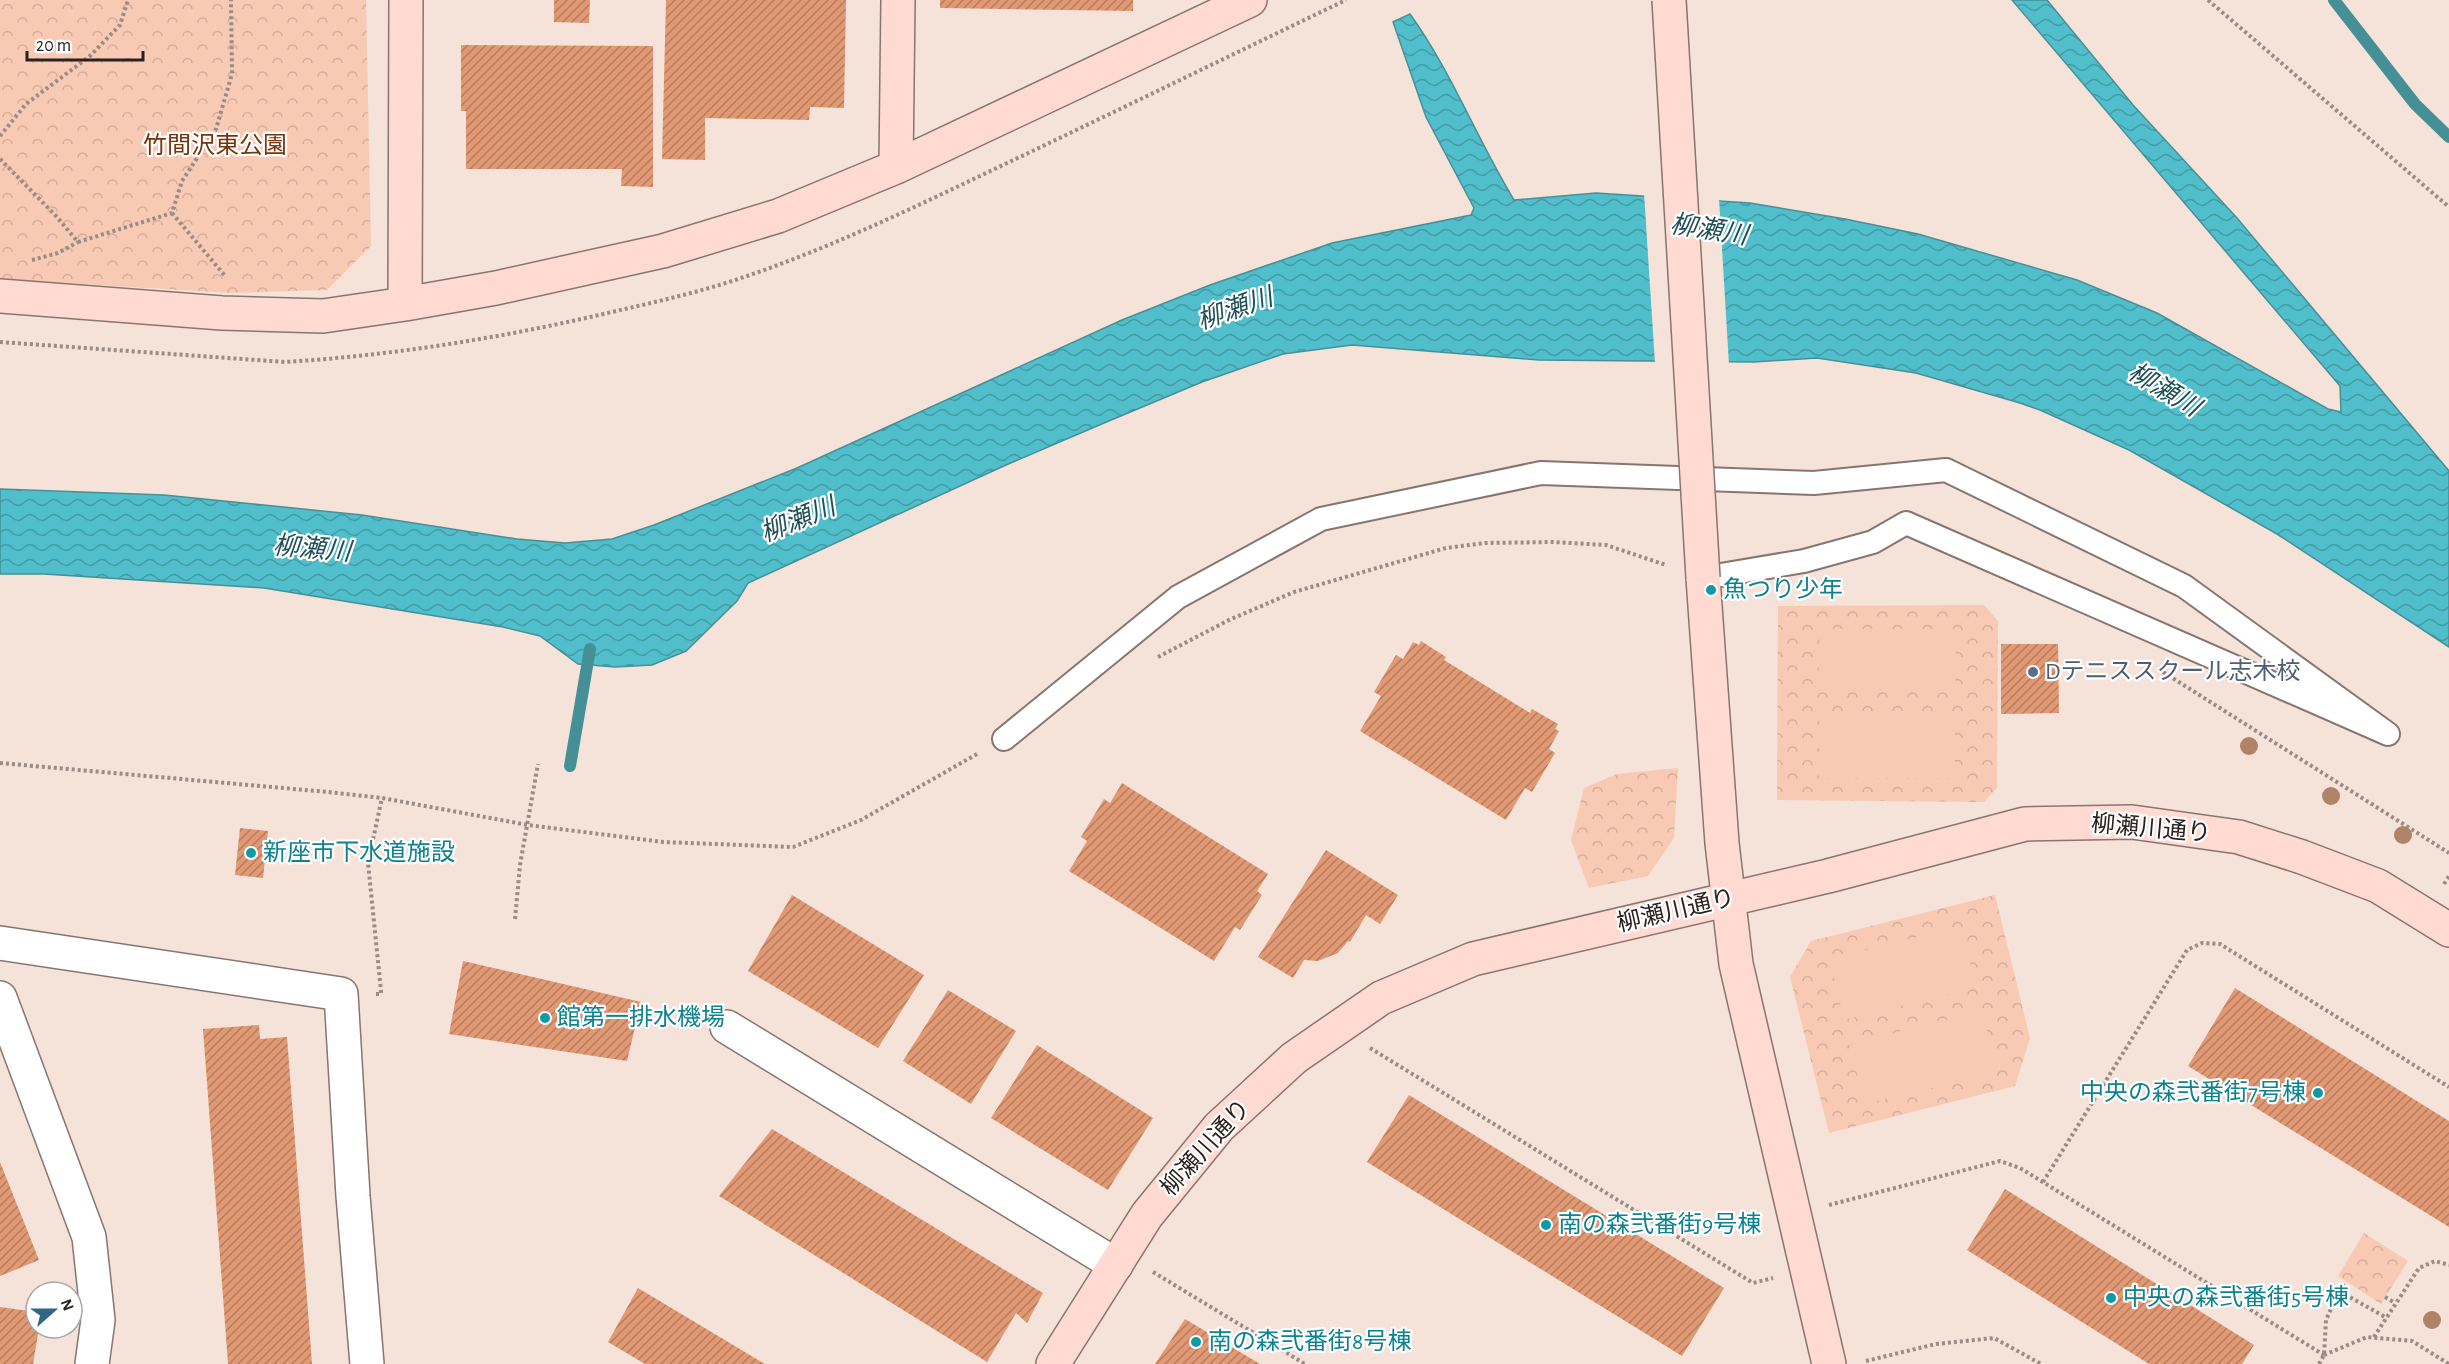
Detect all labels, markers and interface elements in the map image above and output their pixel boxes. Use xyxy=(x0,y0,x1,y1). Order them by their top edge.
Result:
scale bar xyxy=(27,24,142,62)
text: 20 m xyxy=(36,37,71,55)
park label: 竹間沢東公園 xyxy=(143,132,287,158)
water label: 柳瀬川 xyxy=(1668,210,1753,249)
water label: 柳瀬川 xyxy=(1194,282,1279,334)
water label: 柳瀬川 xyxy=(2124,358,2207,423)
water label: 柳瀬川 xyxy=(757,491,842,547)
water label: 柳瀬川 xyxy=(272,532,355,566)
place label: 魚つり少年 xyxy=(1723,576,1843,602)
marker: 魚つり少年 xyxy=(1704,583,1718,597)
place label: Dテニススクール志木校 xyxy=(2045,658,2301,684)
marker: Dテニススクール志木校 xyxy=(2026,665,2040,679)
street label: 柳瀬川通り xyxy=(2090,810,2212,846)
place label: 新座市下水道施設 xyxy=(263,839,455,865)
marker: 新座市下水道施設 xyxy=(244,846,258,860)
street label: 柳瀬川通り xyxy=(1614,884,1737,936)
place label: 館第一排水機場 xyxy=(557,1004,725,1030)
marker: 館第一排水機場 xyxy=(538,1011,552,1025)
place label: 中央の森弐番街7号棟 xyxy=(2080,1079,2306,1105)
marker: 中央の森弐番街7号棟 xyxy=(2311,1086,2325,1100)
street label: 柳瀬川通り xyxy=(1155,1094,1255,1201)
place label: 南の森弐番街9号棟 xyxy=(1558,1211,1761,1237)
marker: 南の森弐番街9号棟 xyxy=(1539,1218,1553,1232)
north arrow xyxy=(24,1280,84,1340)
place label: 中央の森弐番街5号棟 xyxy=(2123,1284,2349,1310)
marker: 中央の森弐番街5号棟 xyxy=(2104,1291,2118,1305)
text: N xyxy=(58,1297,77,1313)
place label: 南の森弐番街8号棟 xyxy=(1208,1328,1411,1354)
marker: 南の森弐番街8号棟 xyxy=(1189,1335,1203,1349)

